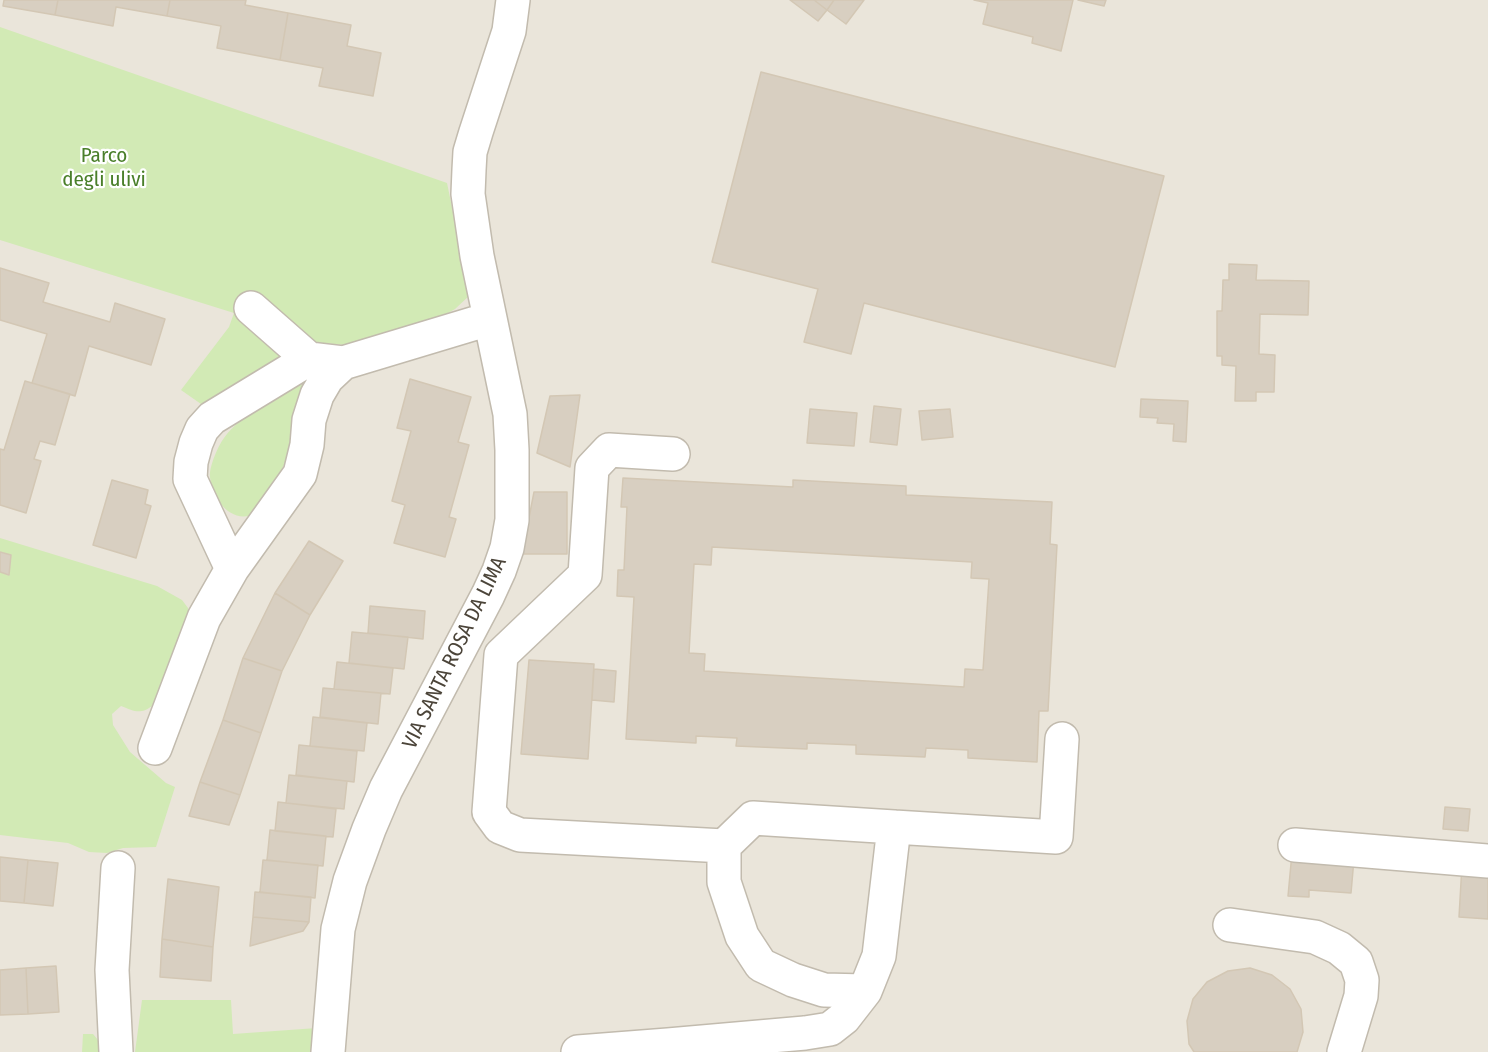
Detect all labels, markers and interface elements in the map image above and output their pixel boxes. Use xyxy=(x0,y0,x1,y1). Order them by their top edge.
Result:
park label: Parco degli ulivi xyxy=(62,143,146,193)
street label: VIA SANTA ROSA DA LIMA xyxy=(398,553,512,753)

